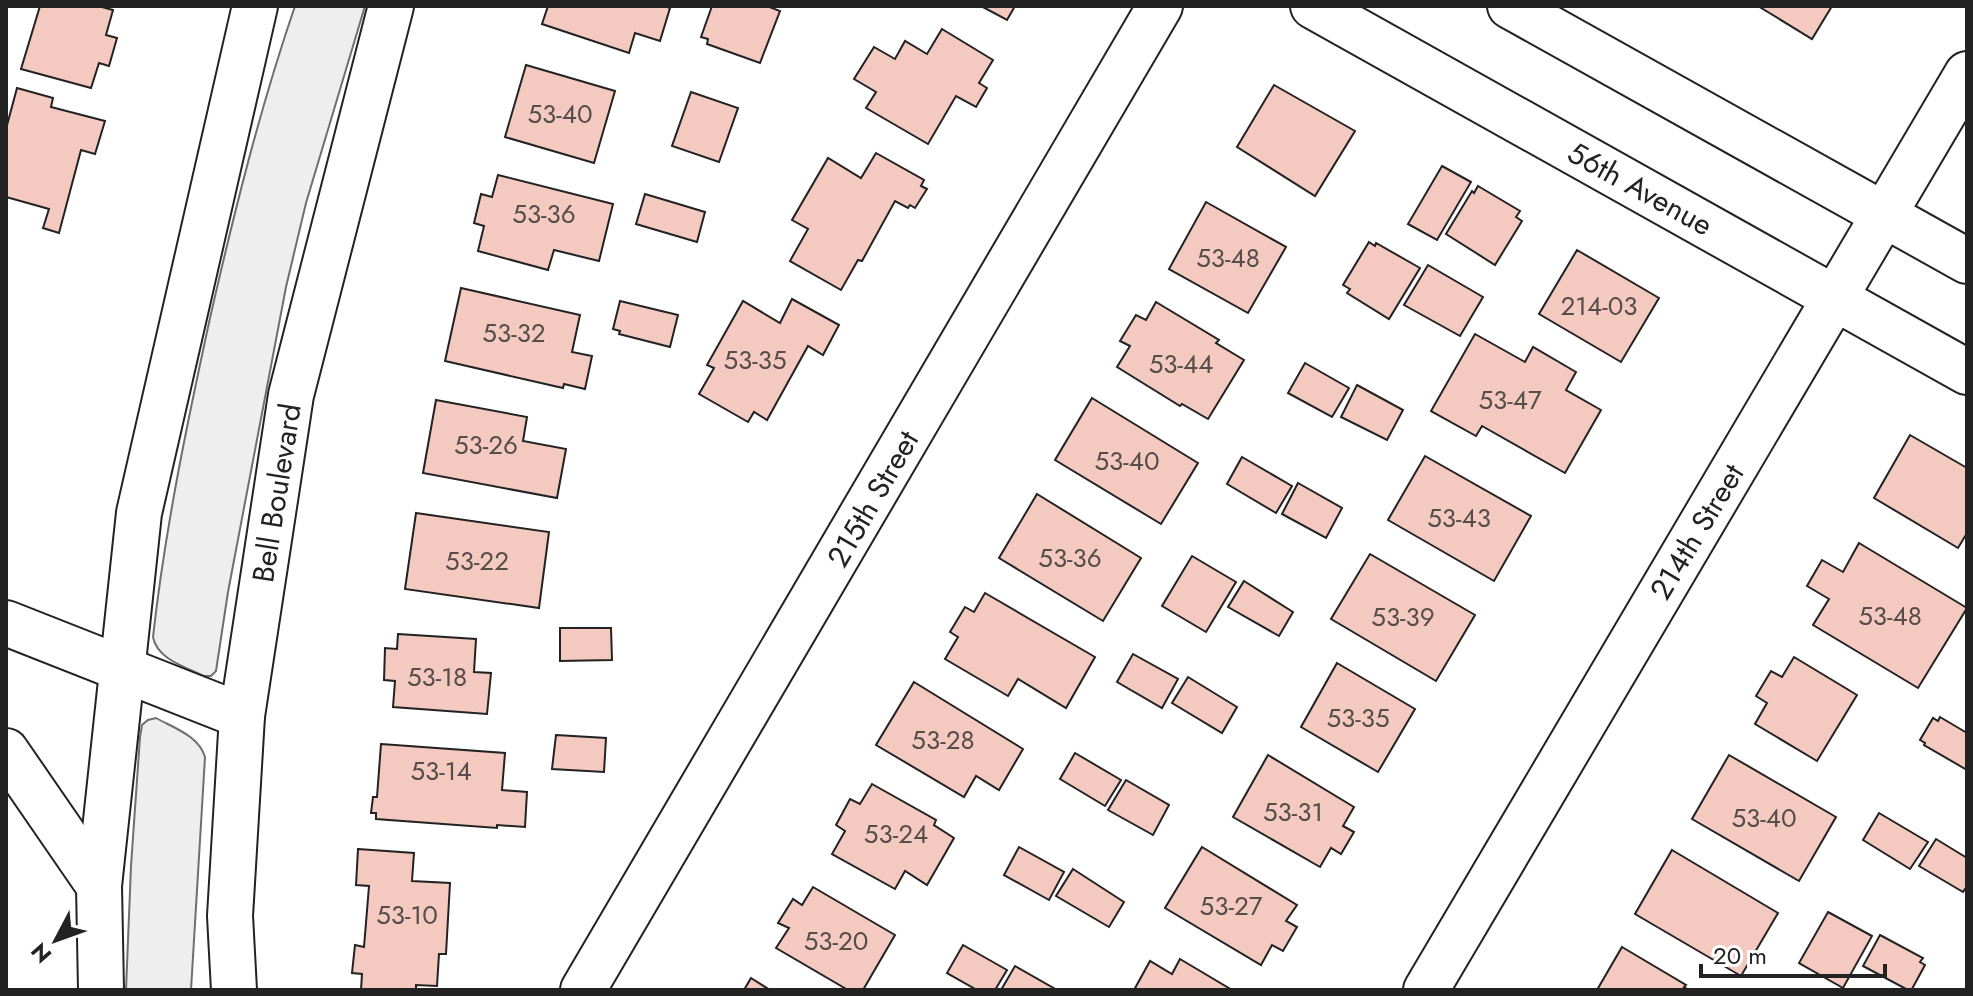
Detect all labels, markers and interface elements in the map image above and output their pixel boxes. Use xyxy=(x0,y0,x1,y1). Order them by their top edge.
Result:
house number: 53-40 xyxy=(527,95,593,133)
street label: 56th Avenue xyxy=(1560,131,1720,246)
house number: 53-36 xyxy=(512,195,576,233)
house number: 53-48 xyxy=(1196,239,1260,277)
house number: 214-03 xyxy=(1561,287,1637,325)
house number: 53-32 xyxy=(482,314,546,352)
house number: 53-35 xyxy=(723,341,787,379)
house number: 53-44 xyxy=(1149,345,1213,383)
house number: 53-47 xyxy=(1478,381,1542,419)
street label: Bell Boulevard xyxy=(241,400,312,586)
street label: 215th Street xyxy=(816,422,929,575)
house number: 53-26 xyxy=(454,426,518,464)
house number: 53-40 xyxy=(1094,442,1160,480)
street label: 214th Street xyxy=(1639,455,1754,608)
house number: 53-43 xyxy=(1427,499,1491,537)
house number: 53-36 xyxy=(1038,539,1102,577)
house number: 53-22 xyxy=(445,542,509,580)
house number: 53-48 xyxy=(1858,597,1922,635)
house number: 53-39 xyxy=(1371,598,1435,636)
house number: 53-18 xyxy=(407,658,467,696)
house number: 53-35 xyxy=(1326,699,1390,737)
house number: 53-28 xyxy=(911,721,975,759)
house number: 53-14 xyxy=(410,752,472,790)
house number: 53-31 xyxy=(1263,793,1323,831)
house number: 53-40 xyxy=(1731,799,1797,837)
house number: 53-24 xyxy=(864,815,928,853)
house number: 53-27 xyxy=(1200,887,1263,925)
house number: 53-10 xyxy=(376,896,438,934)
north arrow xyxy=(16,900,96,980)
house number: 53-20 xyxy=(804,922,868,960)
scale bar xyxy=(1701,928,1885,978)
text: N xyxy=(23,936,59,970)
text: 20 m xyxy=(1713,938,1767,973)

